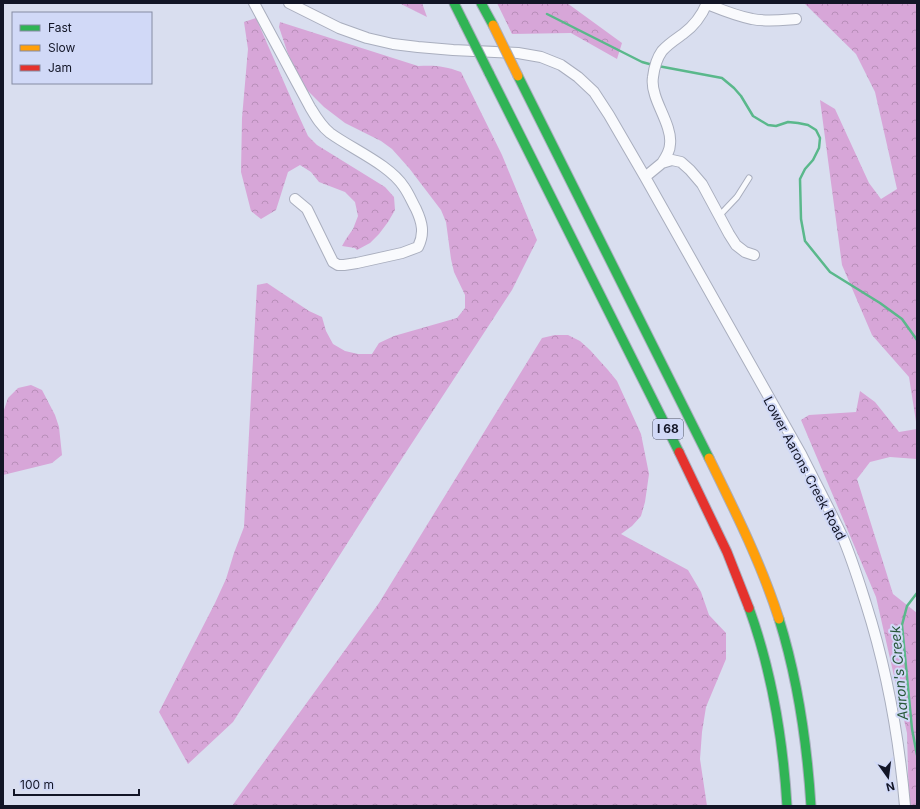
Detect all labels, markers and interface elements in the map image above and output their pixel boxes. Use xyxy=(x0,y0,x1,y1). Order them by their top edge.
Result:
legend xyxy=(12,12,152,84)
text: Fast xyxy=(48,20,72,35)
text: Slow xyxy=(48,40,76,55)
text: Jam xyxy=(48,60,72,75)
street label: Lower Aarons Creek Road xyxy=(760,394,850,542)
road number: I 68 xyxy=(653,419,683,439)
water label: Aaron's Creek xyxy=(886,625,911,722)
north arrow xyxy=(868,757,908,797)
scale bar xyxy=(14,771,139,797)
text: 100 m xyxy=(20,777,54,792)
text: N xyxy=(885,779,896,795)

